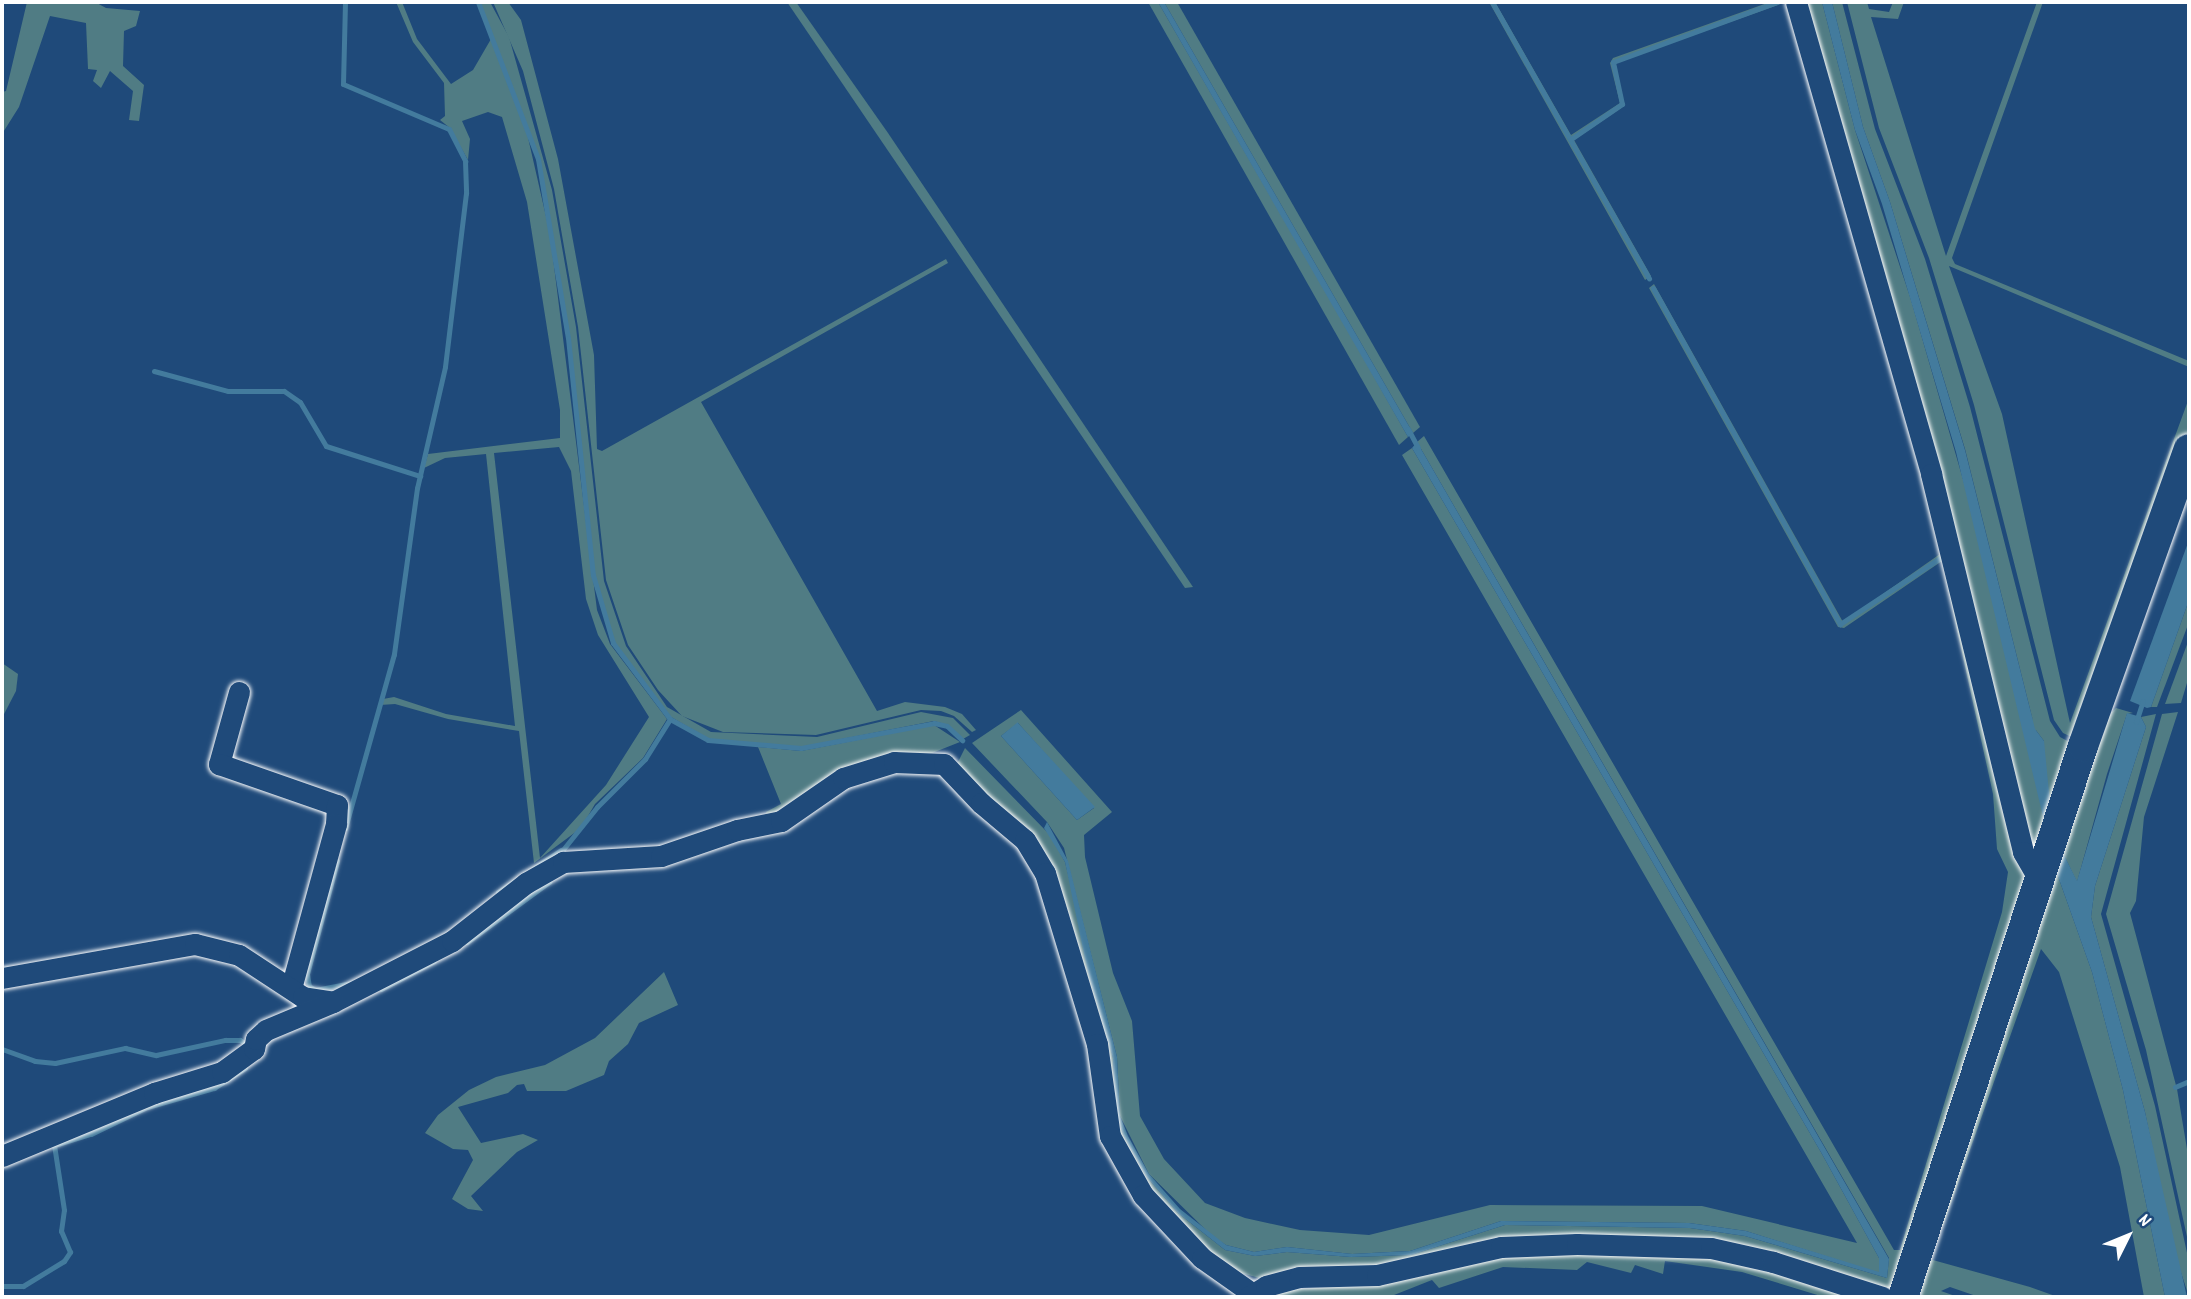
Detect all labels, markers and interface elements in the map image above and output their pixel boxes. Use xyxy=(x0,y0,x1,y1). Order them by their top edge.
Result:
north arrow xyxy=(2093,1201,2163,1271)
text: N xyxy=(2131,1209,2157,1234)

